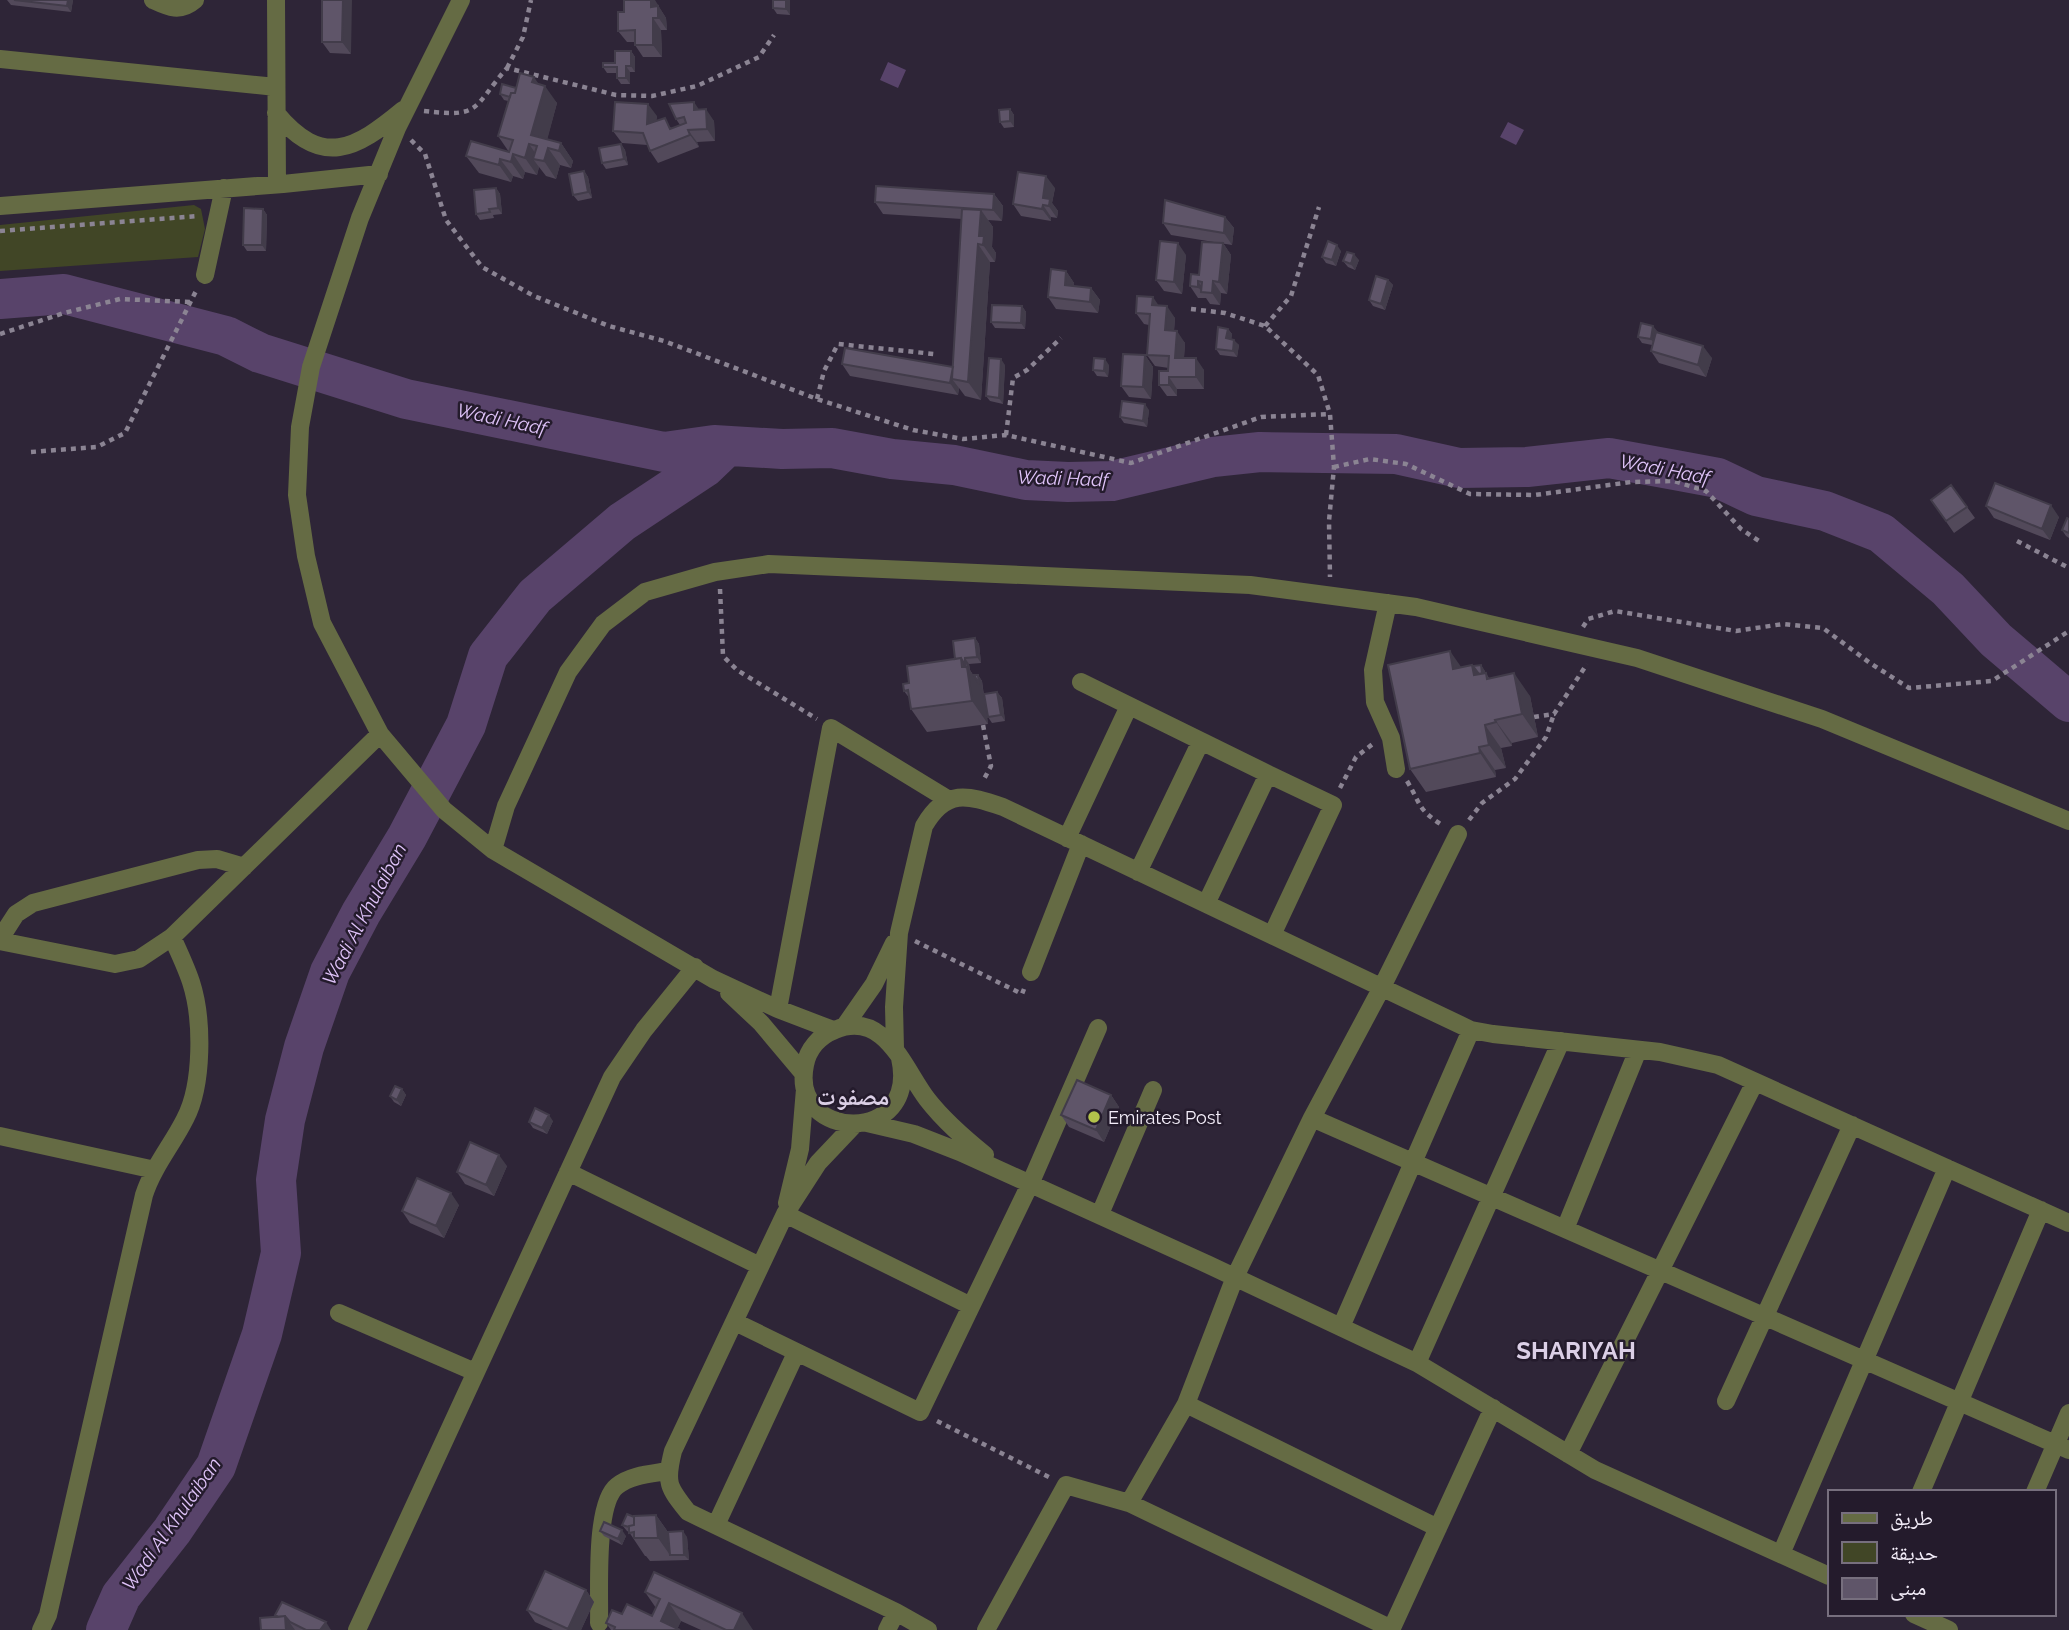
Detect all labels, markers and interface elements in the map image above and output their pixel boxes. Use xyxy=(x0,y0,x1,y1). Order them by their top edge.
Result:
water label: Wadi Hadf xyxy=(455,399,552,440)
water label: Wadi Hadf xyxy=(1618,449,1715,489)
water label: Wadi Hadf xyxy=(1017,465,1112,491)
water label: Wadi Al Khulaiban xyxy=(317,839,411,989)
district label: مصفوت xyxy=(817,1082,889,1111)
place label: Emirates Post xyxy=(1108,1107,1222,1128)
marker: Emirates Post xyxy=(1086,1109,1102,1125)
district label: SHARIYAH xyxy=(1516,1336,1636,1365)
water label: Wadi Al Khulaiban xyxy=(117,1453,225,1595)
legend xyxy=(1828,1490,2055,1616)
text: طريق xyxy=(1890,1505,1933,1531)
text: حديقة xyxy=(1890,1540,1938,1565)
text: مبنى xyxy=(1890,1575,1926,1601)

